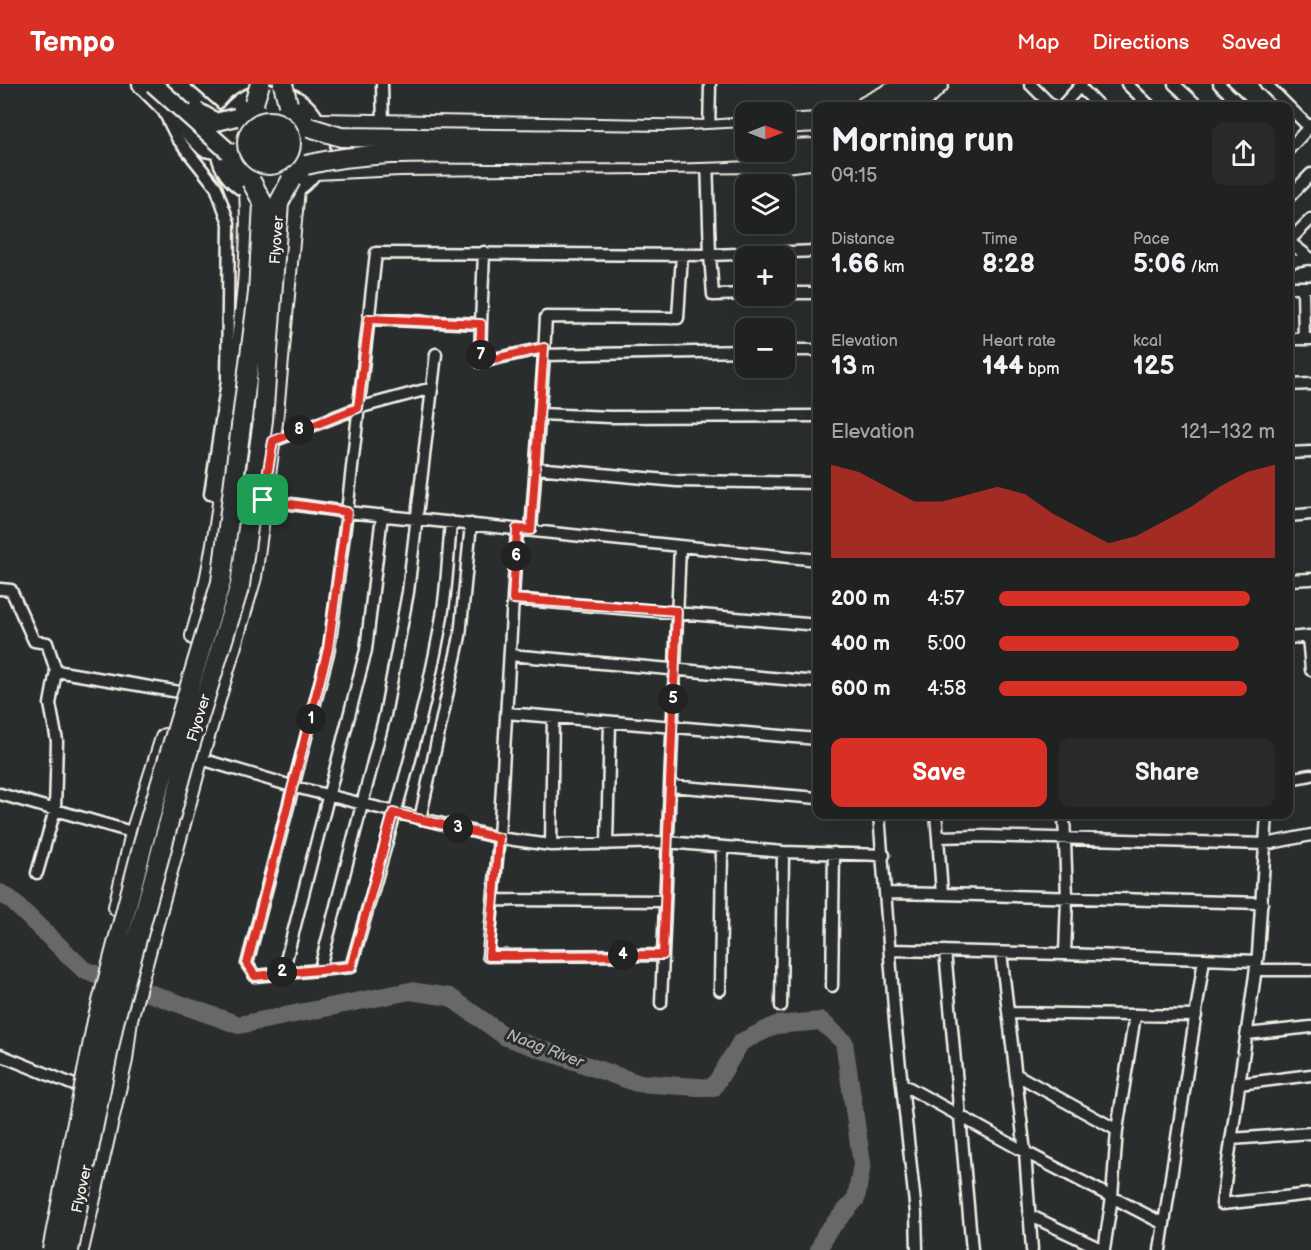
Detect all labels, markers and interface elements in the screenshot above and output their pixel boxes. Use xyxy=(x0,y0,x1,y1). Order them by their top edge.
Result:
text: Tempo xyxy=(30,26,115,59)
text: Map xyxy=(1017,30,1060,55)
text: Directions xyxy=(1093,30,1189,55)
text: Saved xyxy=(1222,30,1281,55)
north arrow xyxy=(735,102,795,162)
map controls xyxy=(735,102,795,378)
text: Morning run xyxy=(831,121,1014,161)
button: share xyxy=(1212,122,1275,185)
text: 09:15 xyxy=(831,164,878,188)
button: layers xyxy=(735,174,795,234)
street label: Flyover xyxy=(266,215,288,265)
text: Distance xyxy=(831,230,895,249)
text: Time xyxy=(982,230,1017,249)
text: Pace xyxy=(1133,230,1169,249)
button: + xyxy=(735,246,795,306)
text: 1.66 xyxy=(831,249,879,280)
text: 8:28 xyxy=(982,249,1035,280)
text: 5:06 xyxy=(1133,249,1186,280)
text: km xyxy=(879,258,905,277)
text: /km xyxy=(1186,258,1219,277)
button: − xyxy=(735,318,795,378)
text: Elevation xyxy=(831,332,898,351)
text: Heart rate xyxy=(982,332,1056,351)
text: kcal xyxy=(1133,332,1162,351)
pin: 7 xyxy=(466,340,496,370)
text: 7 xyxy=(477,345,485,364)
text: 13 xyxy=(831,351,857,382)
text: 144 xyxy=(982,351,1024,382)
text: 125 xyxy=(1133,351,1175,382)
text: m xyxy=(857,360,875,379)
text: bpm xyxy=(1024,360,1059,379)
pin: 8 xyxy=(284,415,314,445)
text: 8 xyxy=(294,420,304,439)
text: Elevation xyxy=(831,420,914,444)
text: 121–132 m xyxy=(1181,420,1275,444)
pin xyxy=(237,474,288,525)
icon: arrive xyxy=(246,483,279,516)
pin: 6 xyxy=(501,541,531,571)
text: 6 xyxy=(511,546,521,565)
text: 200 m xyxy=(831,587,890,611)
text: 4:57 xyxy=(927,587,965,611)
text: 400 m xyxy=(831,632,890,656)
text: 5:00 xyxy=(927,632,966,656)
text: 600 m xyxy=(831,677,891,701)
text: 4:58 xyxy=(927,677,966,701)
pin: 5 xyxy=(658,684,688,714)
text: 5 xyxy=(668,689,678,708)
street label: Flyover xyxy=(183,692,215,744)
pin: 1 xyxy=(296,704,326,734)
text: 1 xyxy=(308,709,314,728)
button: Save xyxy=(831,738,1047,807)
button: Share xyxy=(1059,738,1275,807)
pin: 3 xyxy=(443,813,473,843)
text: 3 xyxy=(453,818,463,837)
pin: 4 xyxy=(608,940,638,970)
text: 4 xyxy=(618,945,628,964)
pin: 2 xyxy=(267,957,297,987)
text: 2 xyxy=(277,962,287,981)
water label: Naag River xyxy=(504,1026,587,1073)
street label: Flyover xyxy=(68,1163,96,1215)

